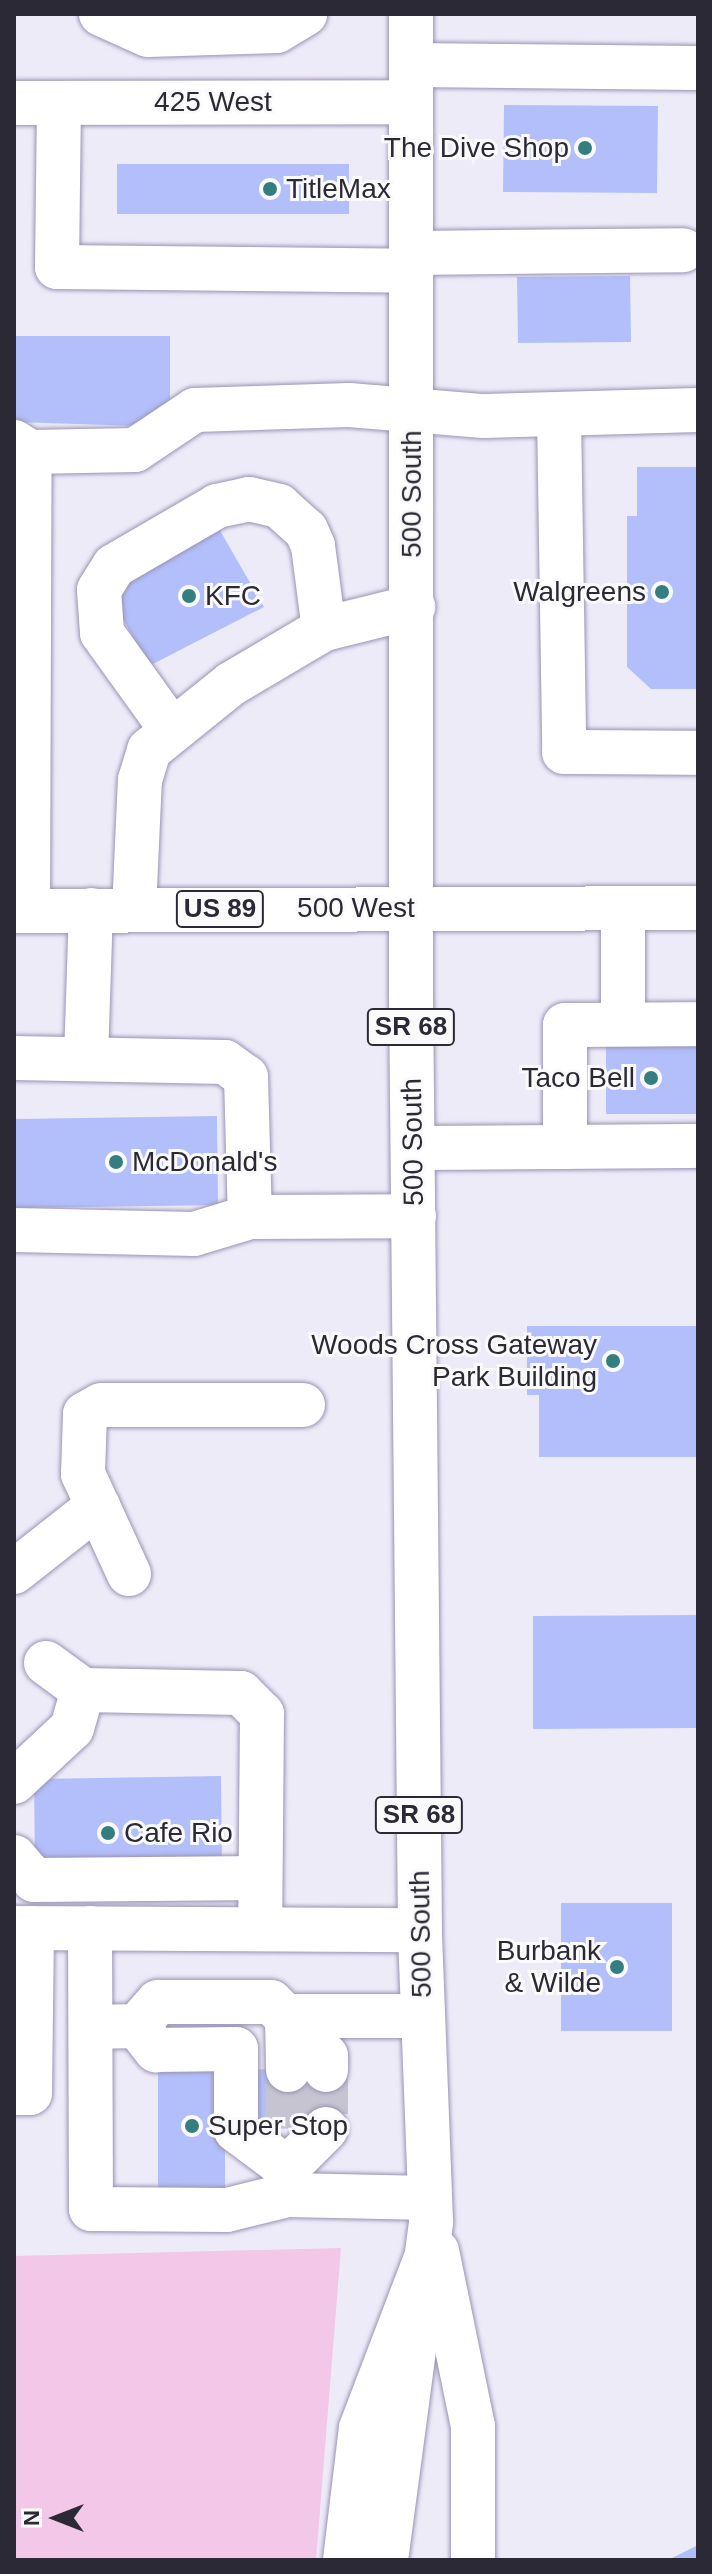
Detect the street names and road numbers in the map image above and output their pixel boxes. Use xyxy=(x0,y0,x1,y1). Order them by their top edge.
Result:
street label: 425 West xyxy=(154,85,272,119)
street label: 500 South xyxy=(395,430,429,558)
road number: US 89 xyxy=(174,887,266,931)
street label: 500 West xyxy=(297,891,415,925)
road number: SR 68 xyxy=(365,1005,457,1049)
street label: 500 South xyxy=(395,1078,431,1206)
road number: SR 68 xyxy=(373,1793,465,1837)
street label: 500 South xyxy=(403,1870,439,1998)

